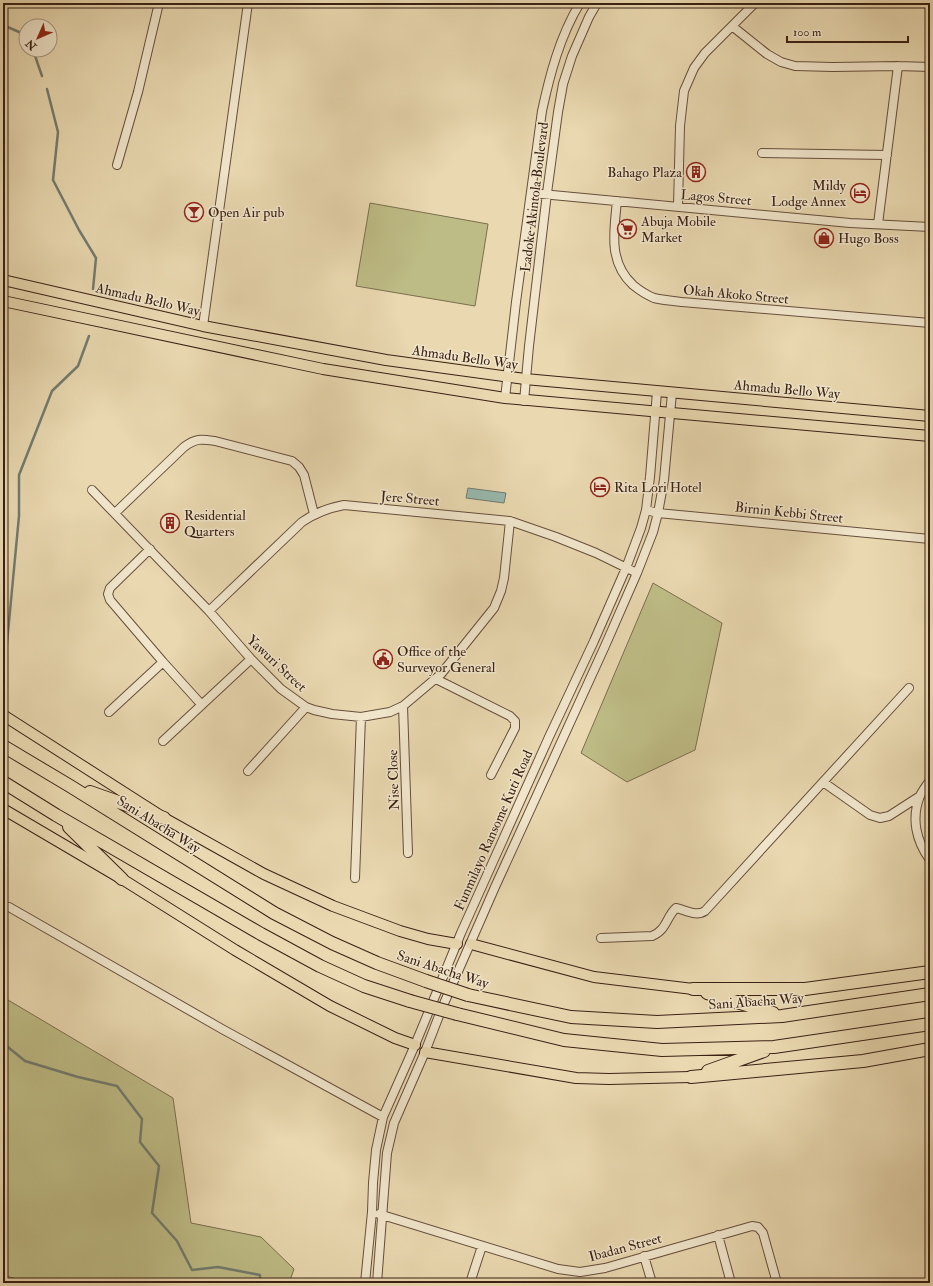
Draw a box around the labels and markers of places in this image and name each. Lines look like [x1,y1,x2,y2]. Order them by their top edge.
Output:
building icon: Bahago Plaza [685,161,707,183]
place label: Bahago Plaza [607,164,682,181]
place label: Mildy Lodge Annex [771,177,847,210]
hotel icon: Mildy Lodge Annex [849,182,871,204]
bar icon: Open Air pub [183,201,205,223]
place label: Open Air pub [208,204,285,222]
place label: Abuja Mobile Market [640,213,716,246]
supermarket icon: Abuja Mobile Market [616,218,638,240]
shop icon: Hugo Boss [813,227,835,249]
place label: Hugo Boss [838,230,899,247]
hotel icon: Rita Lori Hotel [589,476,611,498]
place label: Rita Lori Hotel [614,479,702,496]
place label: Residential Quarters [184,507,246,540]
building icon: Residential Quarters [159,512,181,534]
place label: Office of the Surveyor General [397,643,496,677]
public building icon: Office of the Surveyor General [372,648,394,670]

